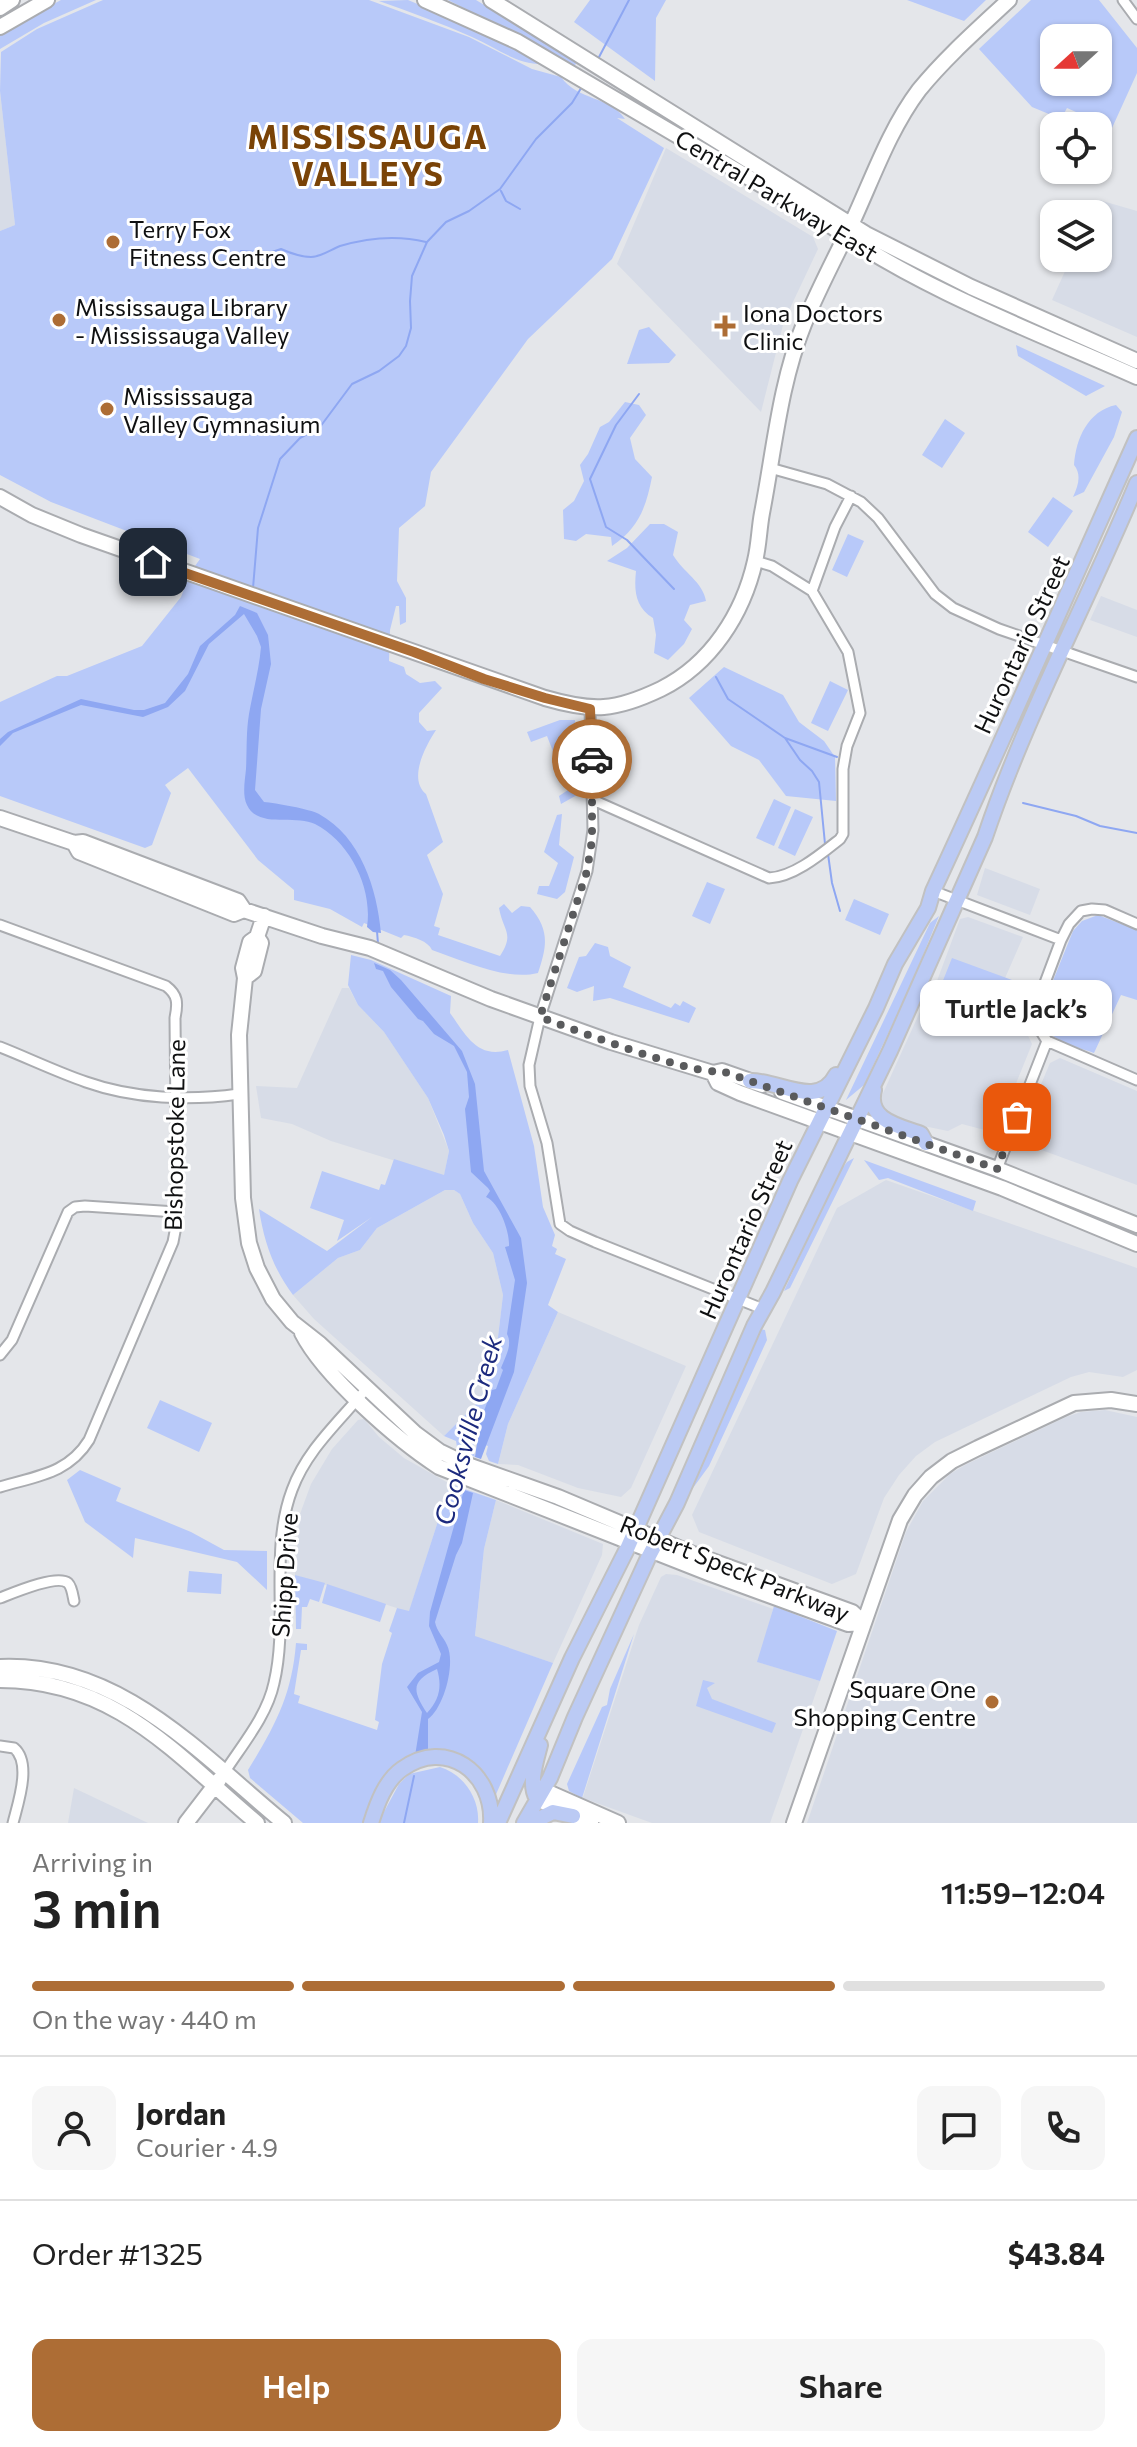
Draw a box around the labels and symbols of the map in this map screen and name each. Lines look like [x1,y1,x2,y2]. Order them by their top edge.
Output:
north arrow [1040,24,1112,96]
district label: MISSISSAUGA VALLEYS [247,116,489,193]
street label: Central Parkway East [670,123,884,267]
place label: Terry Fox Fitness Centre [129,214,286,271]
marker: Terry Fox Fitness Centre [104,233,122,251]
place label: Mississauga Library - Mississauga Valley [75,292,289,349]
place label: Iona Doctors Clinic [743,298,883,355]
marker: Mississauga Library - Mississauga Valley [50,311,68,329]
marker: Iona Doctors Clinic [714,315,736,337]
place label: Mississauga Valley Gymnasium [123,381,320,438]
marker: Mississauga Valley Gymnasium [98,400,116,418]
pin [119,528,187,596]
street label: Hurontario Street [967,550,1075,738]
courier [552,719,632,799]
callout: Turtle Jack’s [921,981,1113,1037]
street label: Bishopstoke Lane [158,1039,190,1231]
pin [983,1083,1051,1151]
street label: Hurontario Street [692,1135,798,1323]
water label: Cooksville Creek [427,1331,508,1528]
street label: Robert Speck Parkway [616,1509,854,1627]
street label: Shipp Drive [265,1512,303,1638]
place label: Square One Shopping Centre [793,1674,976,1731]
marker: Square One Shopping Centre [983,1693,1001,1711]

